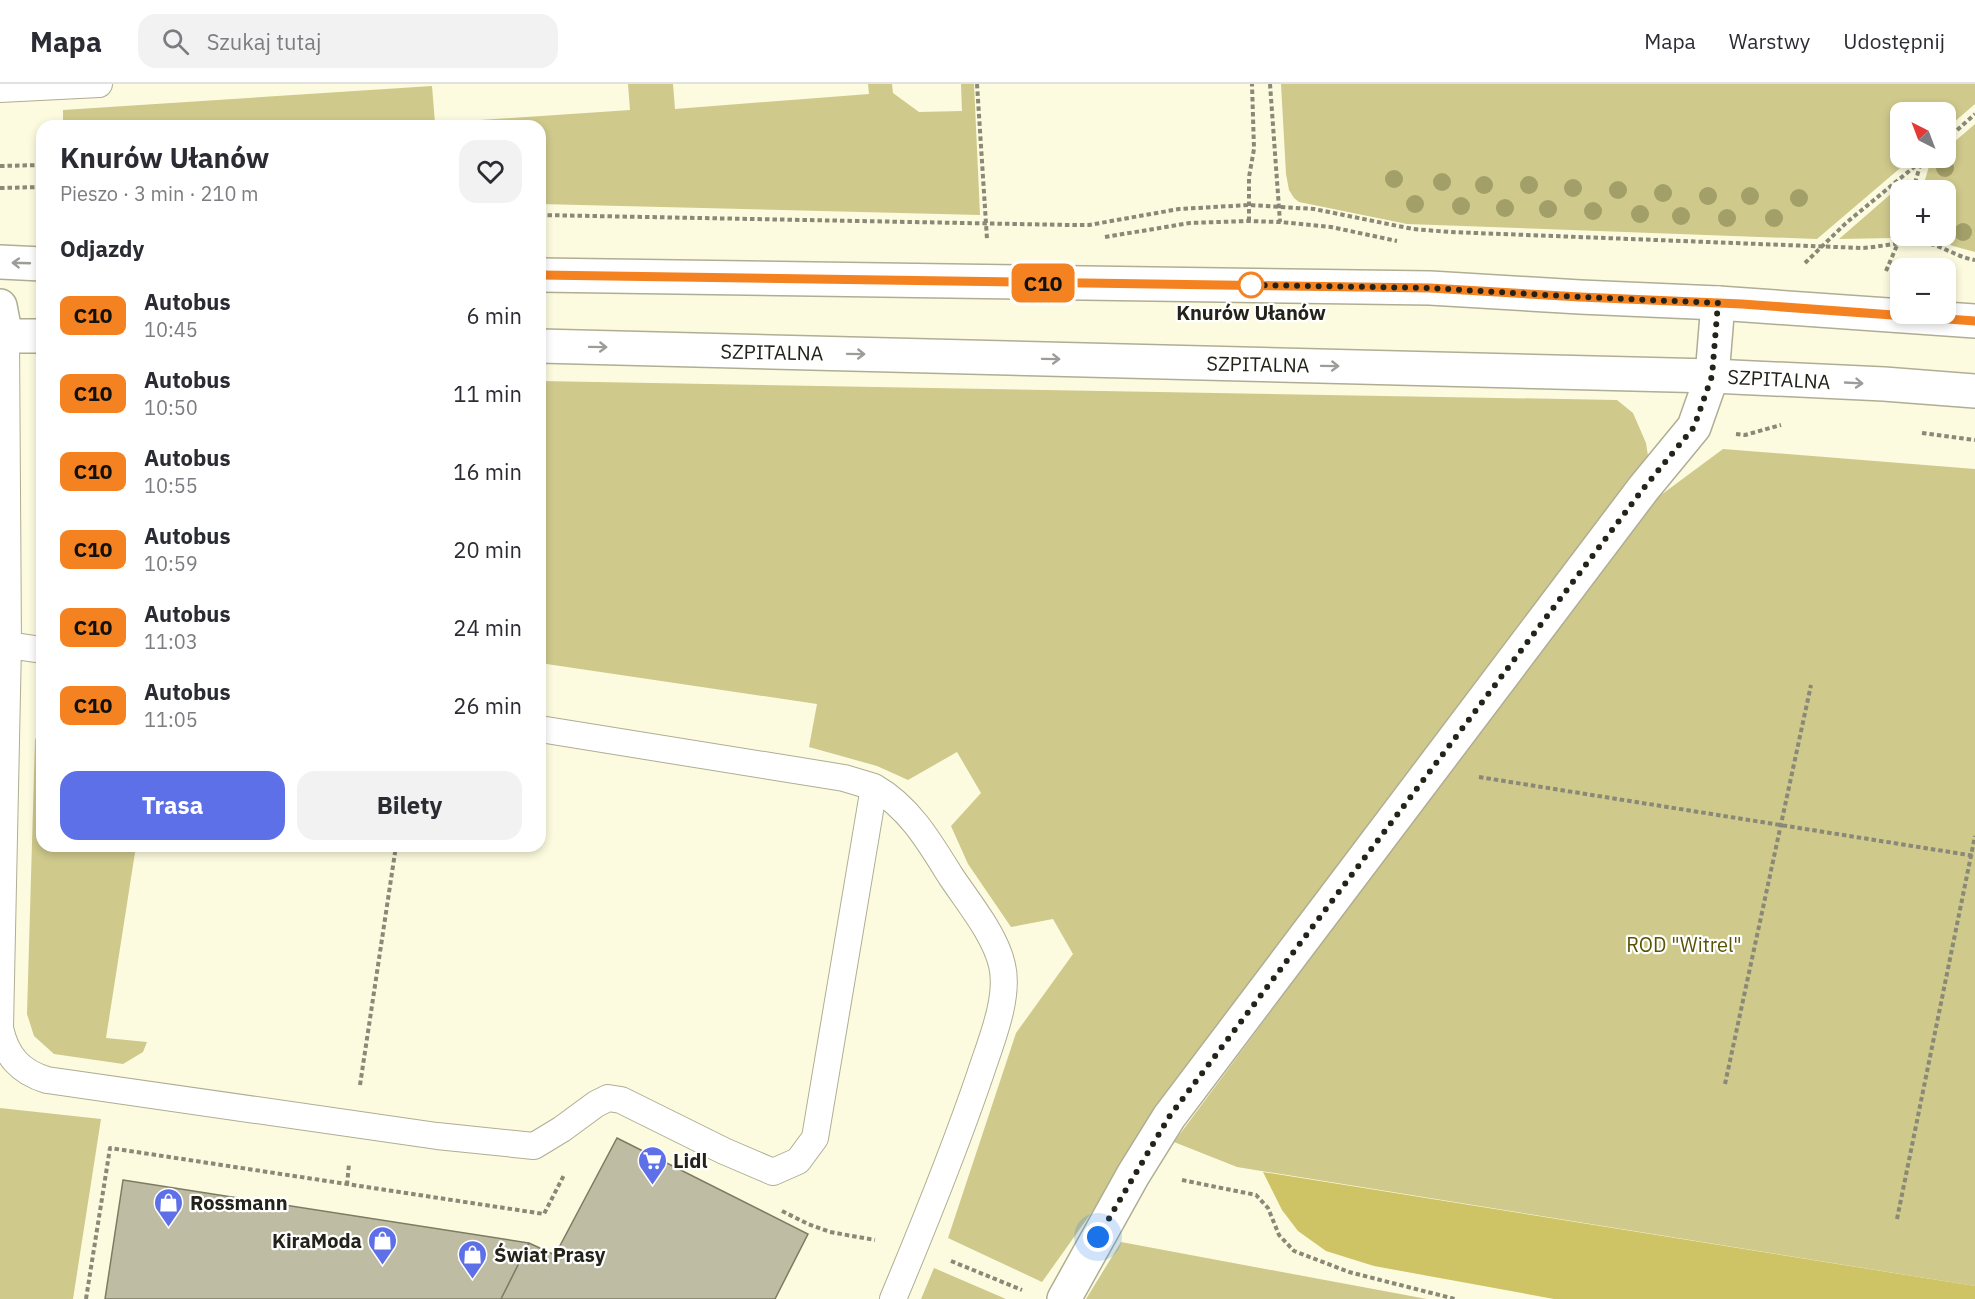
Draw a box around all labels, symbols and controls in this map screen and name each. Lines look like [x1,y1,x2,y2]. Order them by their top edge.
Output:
search box [138,14,558,68]
text: Mapa [30,23,102,60]
icon: search [159,25,192,58]
text: Szukaj tutaj [207,27,321,56]
text: Mapa [1644,27,1696,55]
text: Warstwy [1729,27,1810,55]
text: Udostępnij [1843,27,1945,55]
north arrow [1890,102,1956,168]
map controls [1890,102,1956,324]
text: Knurów Ułanów [60,139,269,176]
button: heart [459,140,522,203]
text: Pieszo · 3 min · 210 m [60,180,259,207]
button: + [1890,180,1956,246]
text: Odjazdy [60,234,144,263]
one-way arrow [12,257,31,269]
button: − [1890,258,1956,324]
line badge: C10 [1008,264,1078,302]
text: C10 [1024,269,1062,297]
marker: Knurów Ułanów [1238,272,1264,298]
text: Autobus [144,287,231,316]
place label: Knurów Ułanów [1176,299,1326,326]
text: C10 [74,301,112,329]
text: 6 min [466,301,522,330]
text: 10:45 [144,316,198,343]
street label: SZPITALNA [720,338,824,366]
one-way arrow [588,342,608,353]
one-way arrow [846,348,866,360]
street label: SZPITALNA [1206,350,1310,378]
one-way arrow [1041,353,1061,365]
one-way arrow [1320,360,1340,372]
street label: SZPITALNA [1727,363,1831,395]
text: Autobus [144,365,231,394]
one-way arrow [1844,377,1864,388]
text: C10 [74,379,112,407]
text: 11 min [453,379,522,408]
text: 10:50 [144,394,198,421]
text: Autobus [144,443,231,472]
text: C10 [74,457,112,485]
text: 16 min [453,457,522,486]
text: 10:55 [144,472,198,499]
text: Autobus [144,521,231,550]
text: C10 [74,535,112,563]
text: 20 min [453,535,522,564]
text: 10:59 [144,550,198,577]
text: Autobus [144,599,231,628]
text: C10 [74,613,112,641]
text: 24 min [453,613,522,642]
text: 11:03 [144,628,198,655]
text: Autobus [144,677,231,706]
text: C10 [74,691,112,719]
text: 26 min [453,691,522,720]
text: 11:05 [144,706,198,733]
button: Trasa [60,771,285,840]
button: Bilety [297,771,522,840]
park label: ROD "Witrel" [1626,931,1742,958]
supermarket icon: Lidl [636,1144,668,1186]
place label: Lidl [673,1147,708,1174]
shop icon: Rossmann [153,1186,185,1228]
place label: Rossmann [190,1189,288,1216]
your location [1083,1222,1113,1252]
shop icon: KiraModa [367,1224,399,1266]
place label: KiraModa [272,1227,362,1254]
shop icon: Świat Prasy [457,1238,489,1280]
place label: Świat Prasy [494,1241,606,1268]

